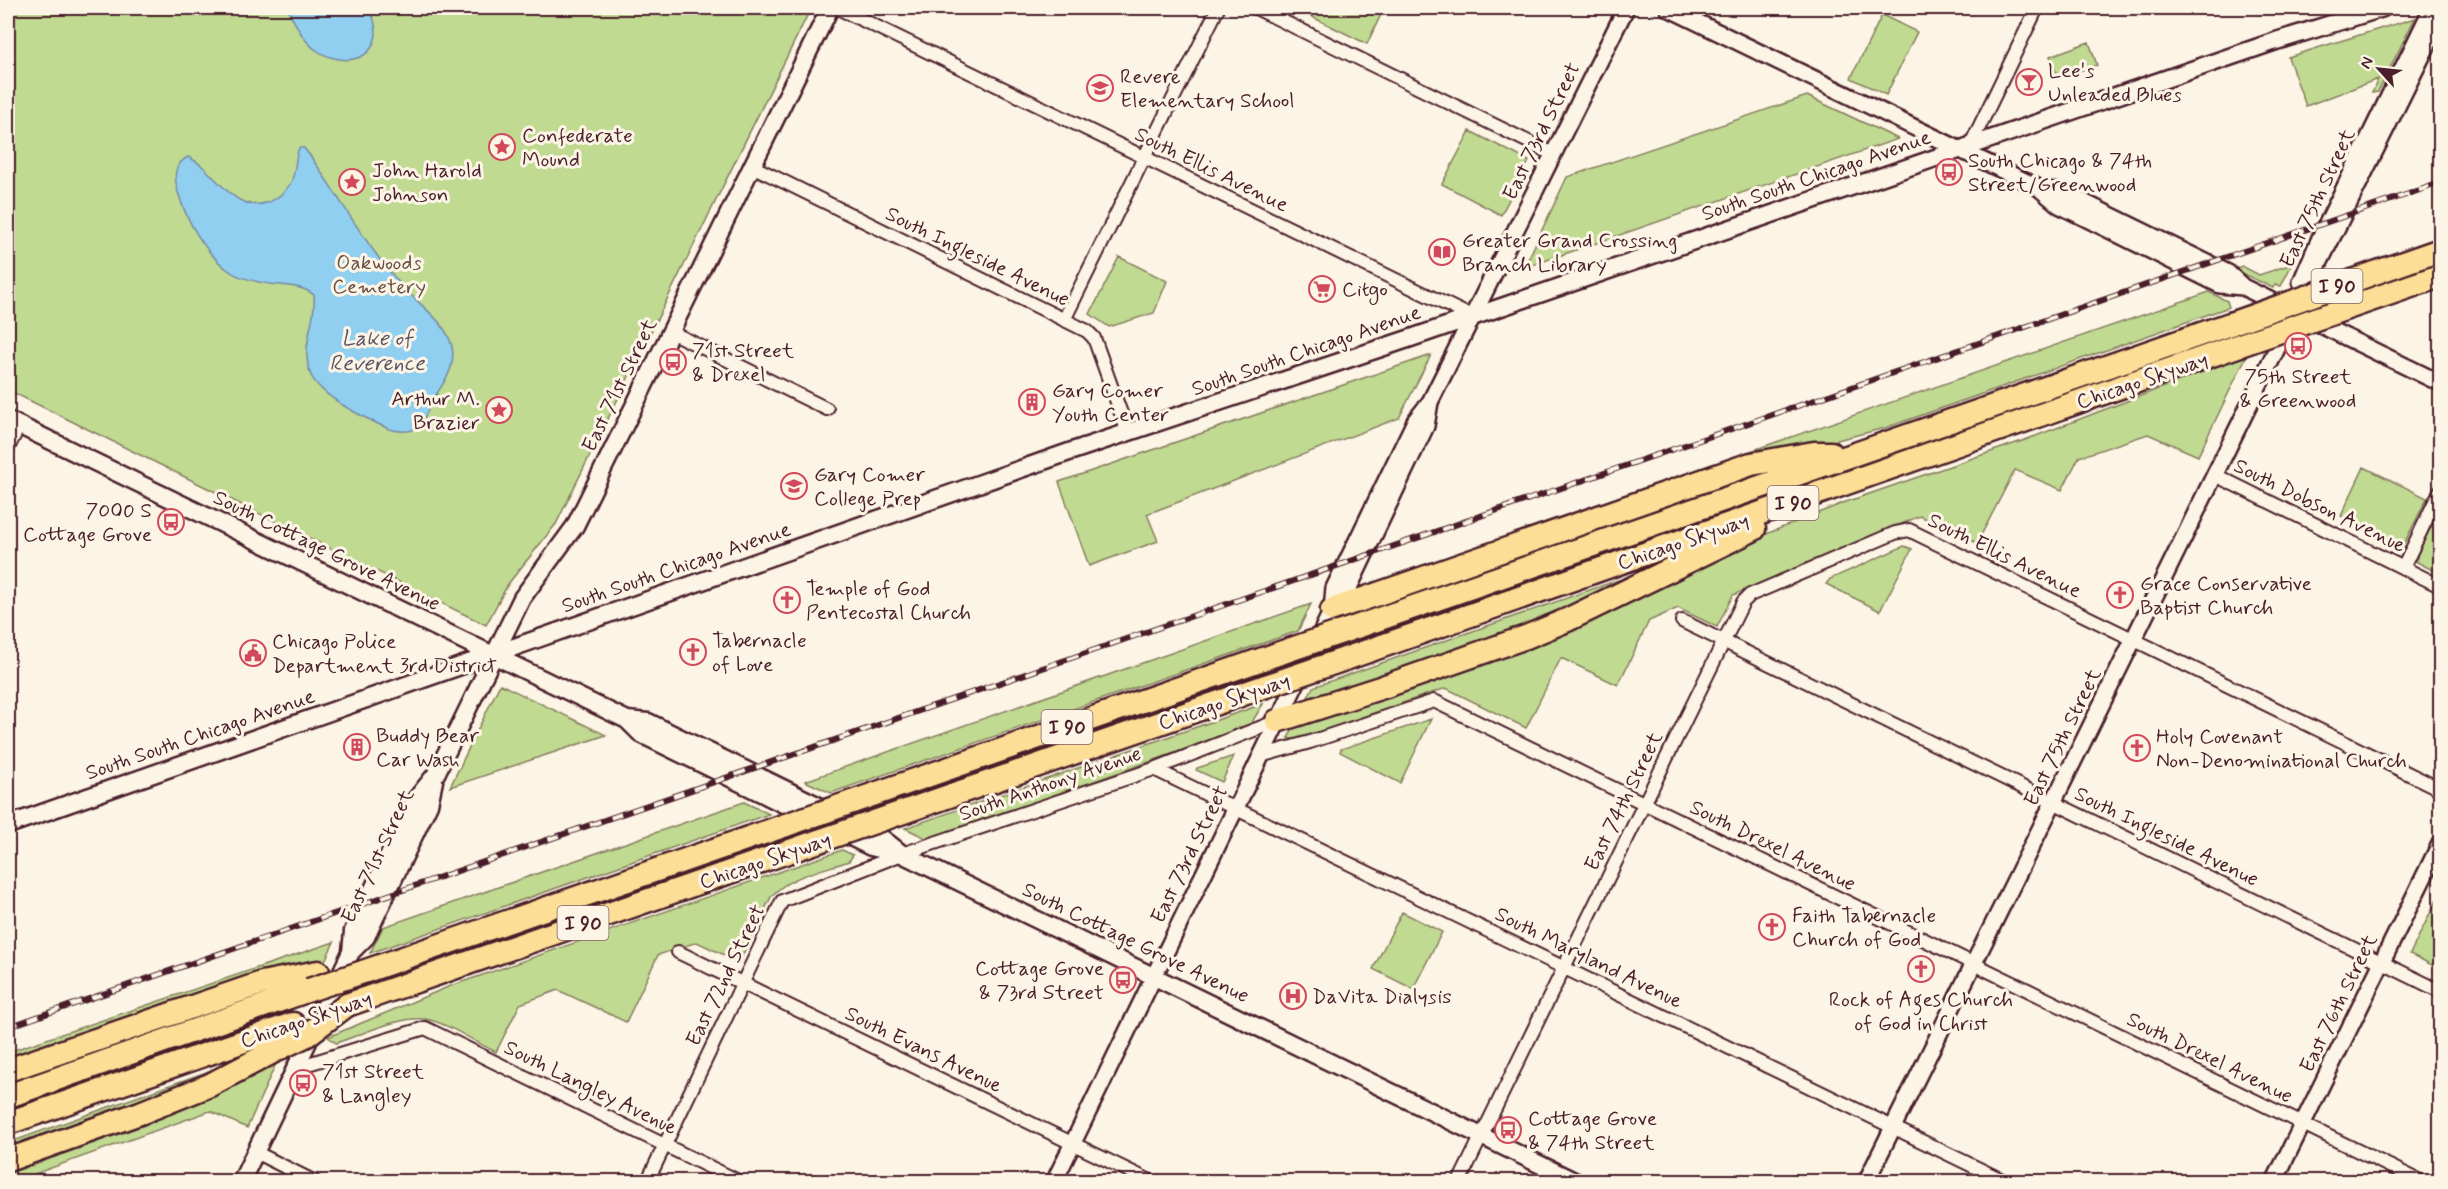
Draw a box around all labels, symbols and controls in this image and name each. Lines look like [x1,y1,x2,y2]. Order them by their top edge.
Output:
north arrow [2349,39,2409,99]
text: N [2355,53,2379,72]
place label: Lee's Unleaded Blues [2048,57,2182,109]
street label: East 73rd Street [1496,58,1587,205]
place label: Revere Elementary School [1120,63,1295,115]
bar icon: Lee's Unleaded Blues [2014,67,2044,97]
school or university icon: Revere Elementary School [1085,73,1115,103]
street label: South Ellis Avenue [1130,121,1293,219]
place label: Confederate Mound [522,122,633,174]
street label: South South Chicago Avenue [1698,124,1935,228]
street label: East 75th Street [2273,124,2363,272]
place icon: Confederate Mound [487,132,517,162]
place label: South Chicago & 74th Street/Greenwood [1968,147,2152,199]
place label: John Harold Johnson [372,157,482,209]
bus stop icon: South Chicago & 74th Street/Greenwood [1934,157,1964,187]
place icon: John Harold Johnson [337,167,367,197]
street label: South Ingleside Avenue [880,200,1074,315]
place label: Greater Grand Crossing Branch Library [1462,227,1677,279]
library icon: Greater Grand Crossing Branch Library [1427,237,1457,267]
park label: Oakwoods Cemetery [332,249,426,301]
road number: I 90 [2312,269,2362,303]
supermarket icon: Citgo [1307,274,1337,304]
place label: Citgo [1342,276,1388,305]
street label: South South Chicago Avenue [1188,299,1425,403]
street label: East 71st Street [576,314,665,457]
water label: Lake of Reverence [329,325,426,378]
bus stop icon: 75th Street & Greenwood [2283,331,2313,361]
place label: 71st Street & Drexel [692,337,795,389]
street label: Chicago Skyway [2073,345,2212,417]
bus stop icon: 71st Street & Drexel [658,347,688,377]
place label: 75th Street & Greenwood [2240,363,2356,415]
place label: Gary Comer Youth Center [1052,377,1169,429]
place label: Arthur M. Brazier [391,385,480,437]
building icon: Gary Comer Youth Center [1017,387,1047,417]
place icon: Arthur M. Brazier [484,395,514,425]
street label: South Dobson Avenue [2229,452,2410,560]
place label: Gary Comer College Prep [814,461,925,513]
school or university icon: Gary Comer College Prep [779,471,809,501]
street label: South Cottage Grove Avenue [208,484,445,618]
road number: I 90 [1768,486,1818,520]
place label: 7000 S Cottage Grove [23,497,152,549]
street label: Chicago Skyway [1614,506,1753,578]
bus stop icon: 7000 S Cottage Grove [156,507,186,537]
street label: South Ellis Avenue [1923,507,2086,605]
street label: South South Chicago Avenue [558,516,795,620]
place label: Grace Conservative Baptist Church [2140,570,2312,622]
place label: Temple of God Pentecostal Church [806,575,971,627]
church icon: Grace Conservative Baptist Church [2105,580,2135,610]
church icon: Temple of God Pentecostal Church [772,585,802,615]
place label: Tabernacle of Love [712,627,807,679]
place label: Chicago Police Department 3rd District [272,628,497,680]
church icon: Tabernacle of Love [678,637,708,667]
public building icon: Chicago Police Department 3rd District [238,638,268,668]
street label: East 75th Street [2017,663,2109,811]
street label: Chicago Skyway [1155,666,1294,738]
street label: South South Chicago Avenue [82,683,319,787]
road number: I 90 [1042,710,1092,744]
place label: Buddy Bear Car Wash [376,722,479,774]
place label: Holy Covenant Non-Denominational Church [2156,723,2407,775]
street label: East 74th Street [1578,727,1670,876]
building icon: Buddy Bear Car Wash [342,732,372,762]
church icon: Holy Covenant Non-Denominational Church [2122,733,2152,763]
street label: South Anthony Avenue [956,740,1145,828]
street label: South Ingleside Avenue [2069,780,2263,895]
street label: East 73rd Street [1144,781,1235,928]
street label: East 71st Street [335,784,421,928]
street label: South Drexel Avenue [1685,794,1860,898]
street label: Chicago Skyway [696,825,835,897]
street label: South Cottage Grove Avenue [1017,876,1254,1010]
street label: East 72nd Street [679,900,772,1051]
street label: South Maryland Avenue [1490,900,1687,1015]
place label: Faith Tabernacle Church of God [1792,902,1936,954]
road number: I 90 [558,906,608,940]
church icon: Faith Tabernacle Church of God [1757,912,1787,942]
street label: East 76th Street [2293,929,2385,1077]
church icon: Rock of Ages Church of God in Christ [1906,954,1936,984]
place label: Cottage Grove & 73rd Street [975,955,1104,1007]
bus stop icon: Cottage Grove & 73rd Street [1108,965,1138,995]
hospital icon: DaVita Dialysis [1278,981,1308,1011]
place label: DaVita Dialysis [1312,983,1452,1011]
street label: Chicago Skyway [237,984,376,1056]
place label: Rock of Ages Church of God in Christ [1829,986,2013,1038]
street label: South Evans Avenue [840,1000,1007,1100]
street label: South Drexel Avenue [2122,1006,2297,1110]
street label: South Langley Avenue [499,1034,682,1143]
place label: 71st Street & Langley [322,1058,425,1111]
bus stop icon: 71st Street & Langley [288,1068,318,1098]
place label: Cottage Grove & 74th Street [1528,1105,1657,1157]
bus stop icon: Cottage Grove & 74th Street [1493,1115,1523,1145]

